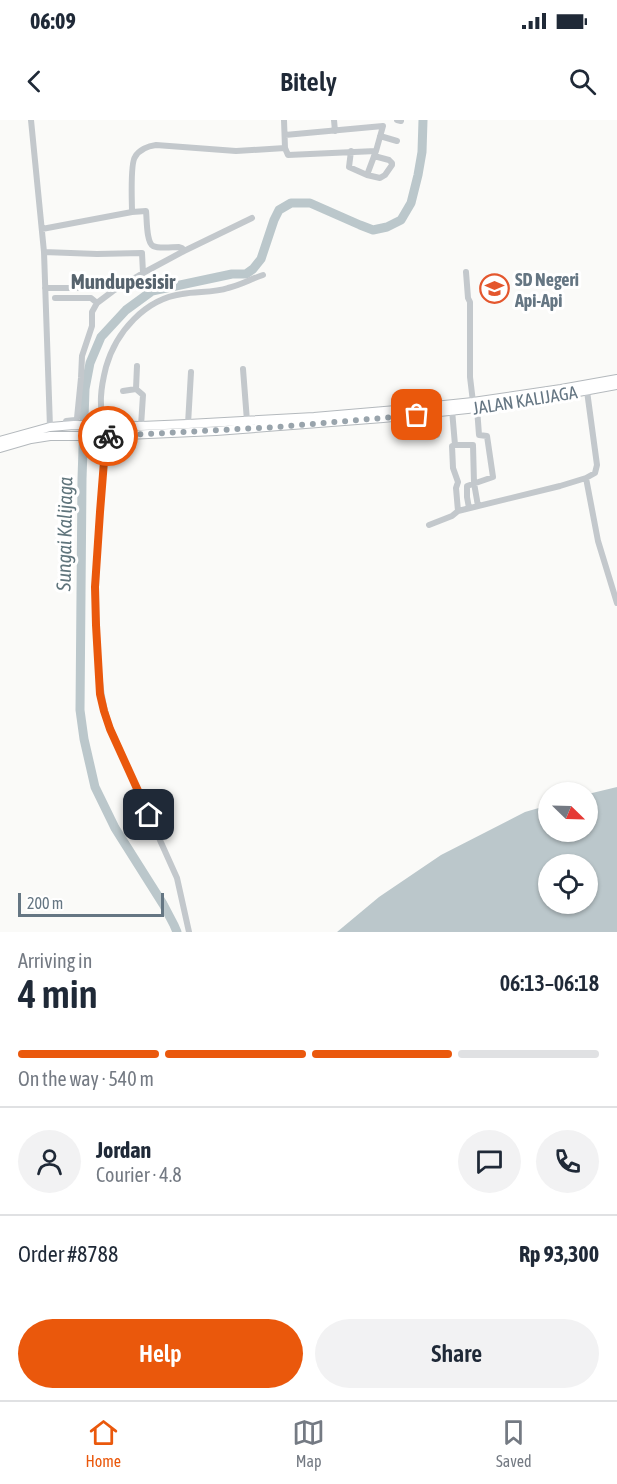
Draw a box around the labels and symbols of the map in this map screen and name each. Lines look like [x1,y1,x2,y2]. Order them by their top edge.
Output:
district label: Mundupesisir [71,269,176,293]
place label: SD Negeri Api-Api [514,269,579,311]
school or university icon: SD Negeri Api-Api [478,273,510,305]
street label: JALAN KALIJAGA [471,381,579,419]
pin [391,389,442,440]
courier [78,406,138,466]
water label: Sungai Kalijaga [51,477,76,592]
north arrow [538,782,598,842]
pin [123,789,174,840]
scale bar [18,890,164,918]

